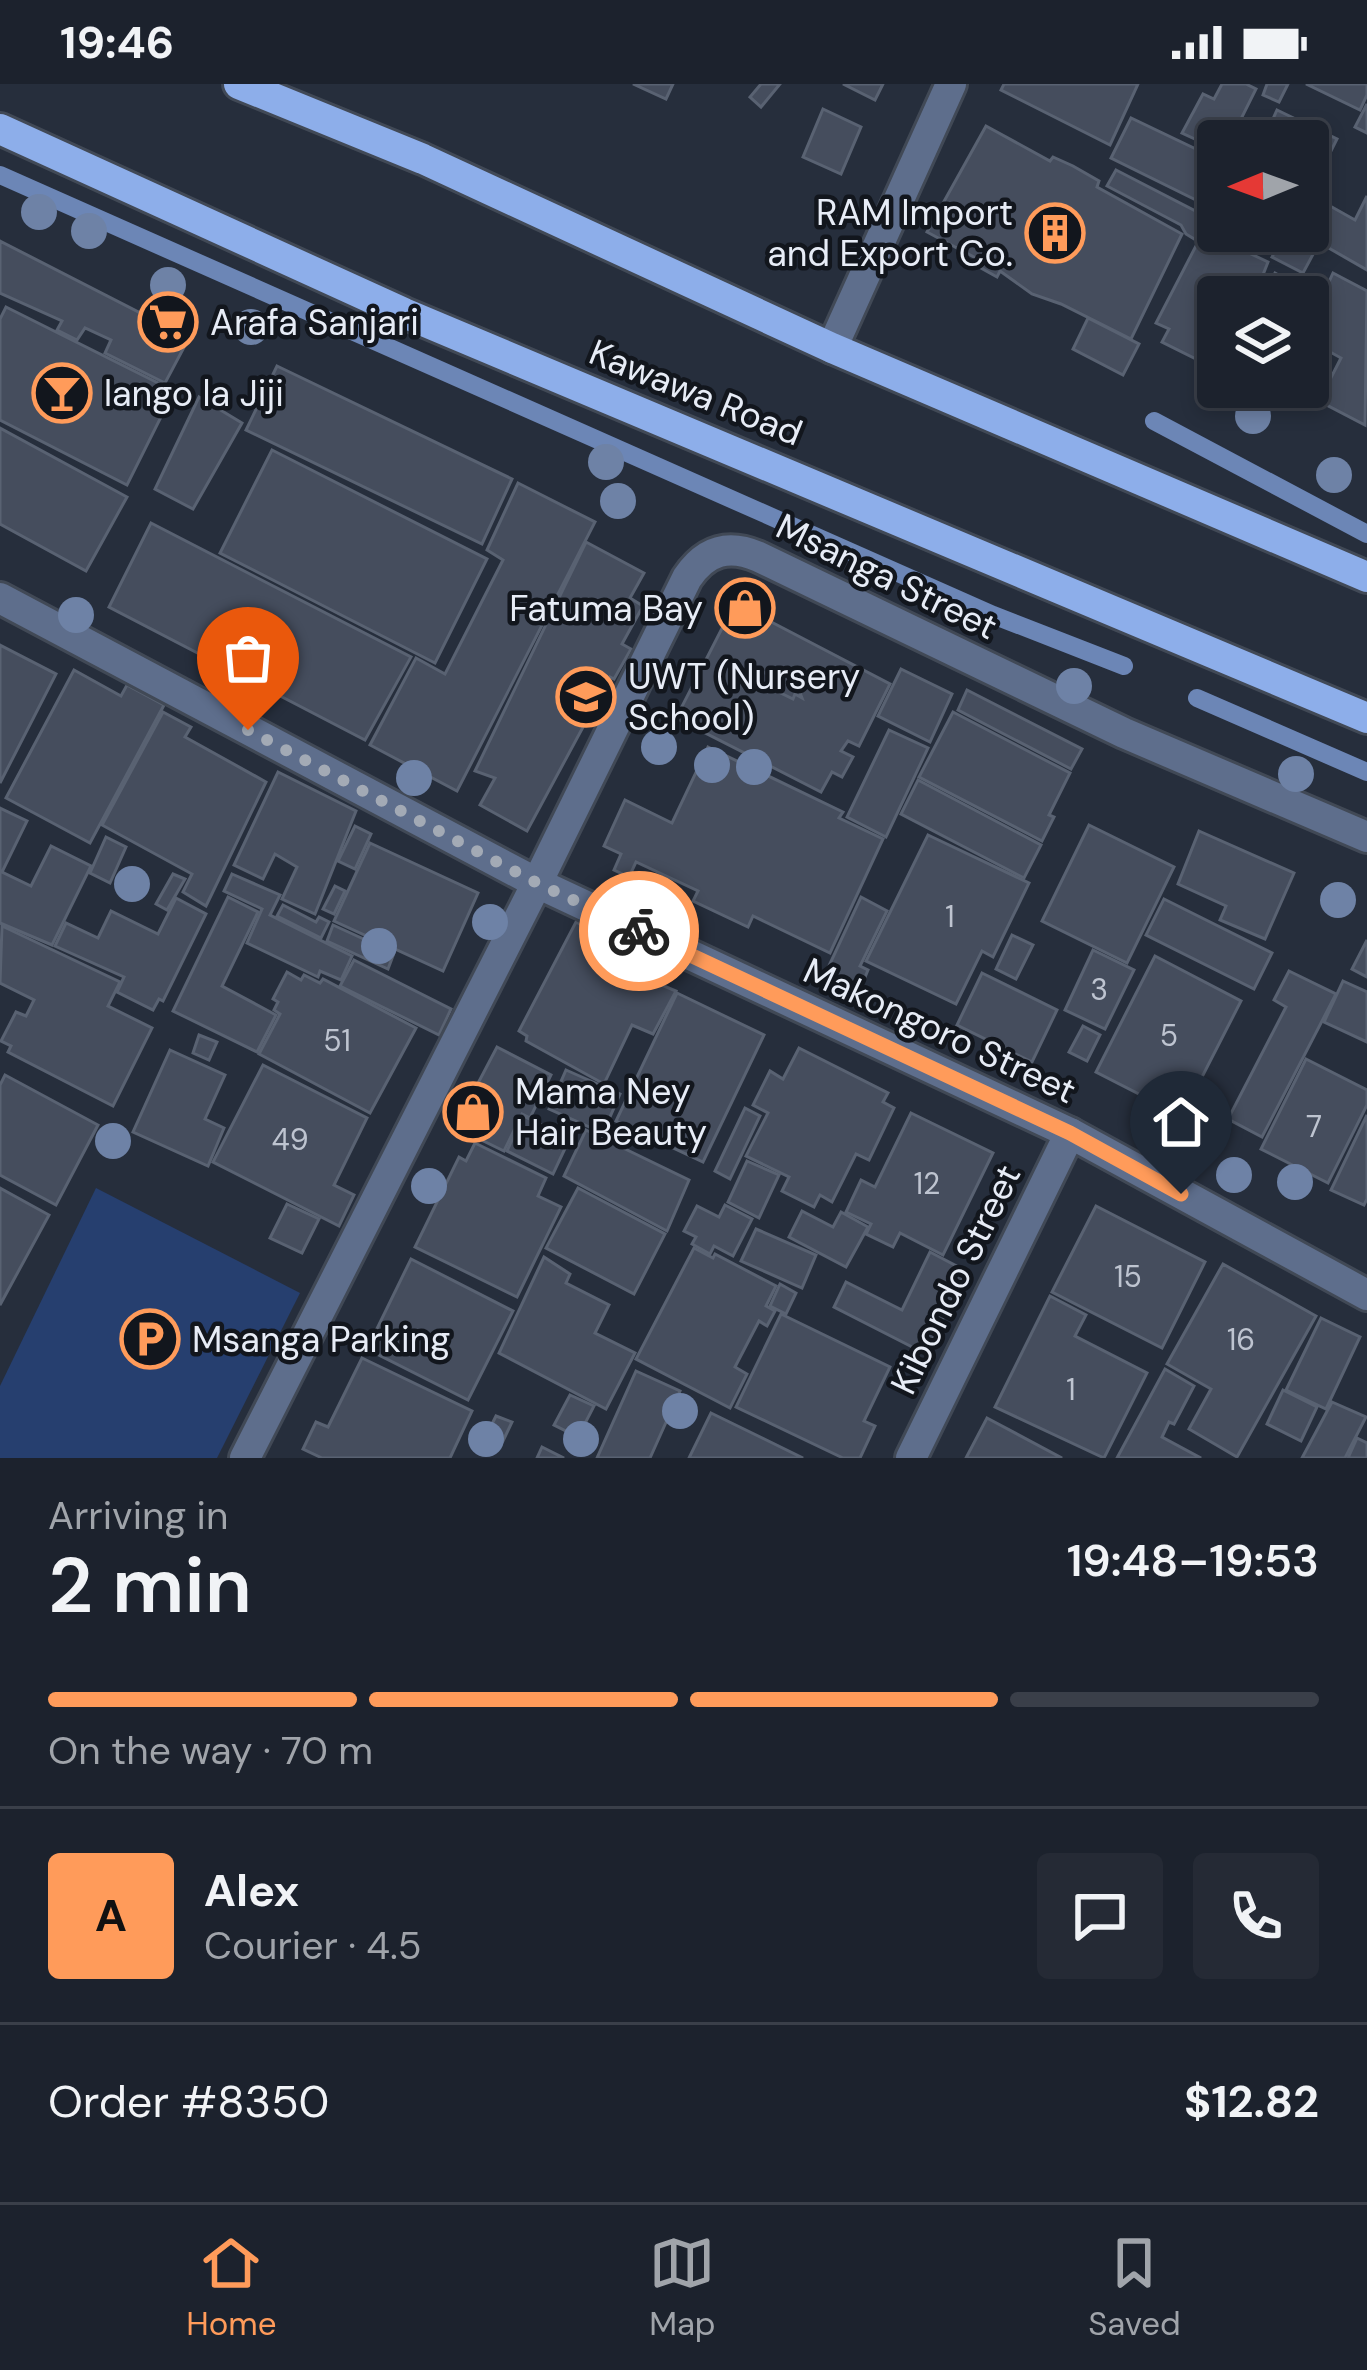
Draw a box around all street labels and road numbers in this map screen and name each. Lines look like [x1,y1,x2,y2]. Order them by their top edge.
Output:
street label: Kawawa Road [583,328,809,456]
street label: Msanga Street [769,503,1005,650]
street label: Makongoro Street [796,947,1083,1114]
street label: Kibondo Street [880,1157,1031,1402]

